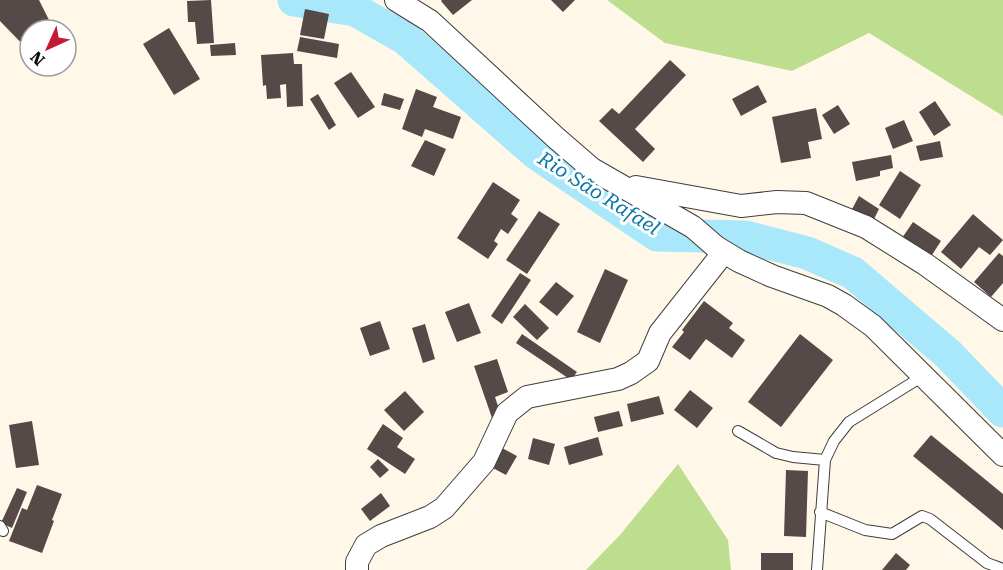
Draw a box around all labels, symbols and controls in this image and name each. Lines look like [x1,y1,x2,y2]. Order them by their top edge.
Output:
north arrow [18,18,78,78]
text: N [27,47,49,69]
water label: Rio São Rafael [533,146,664,240]

